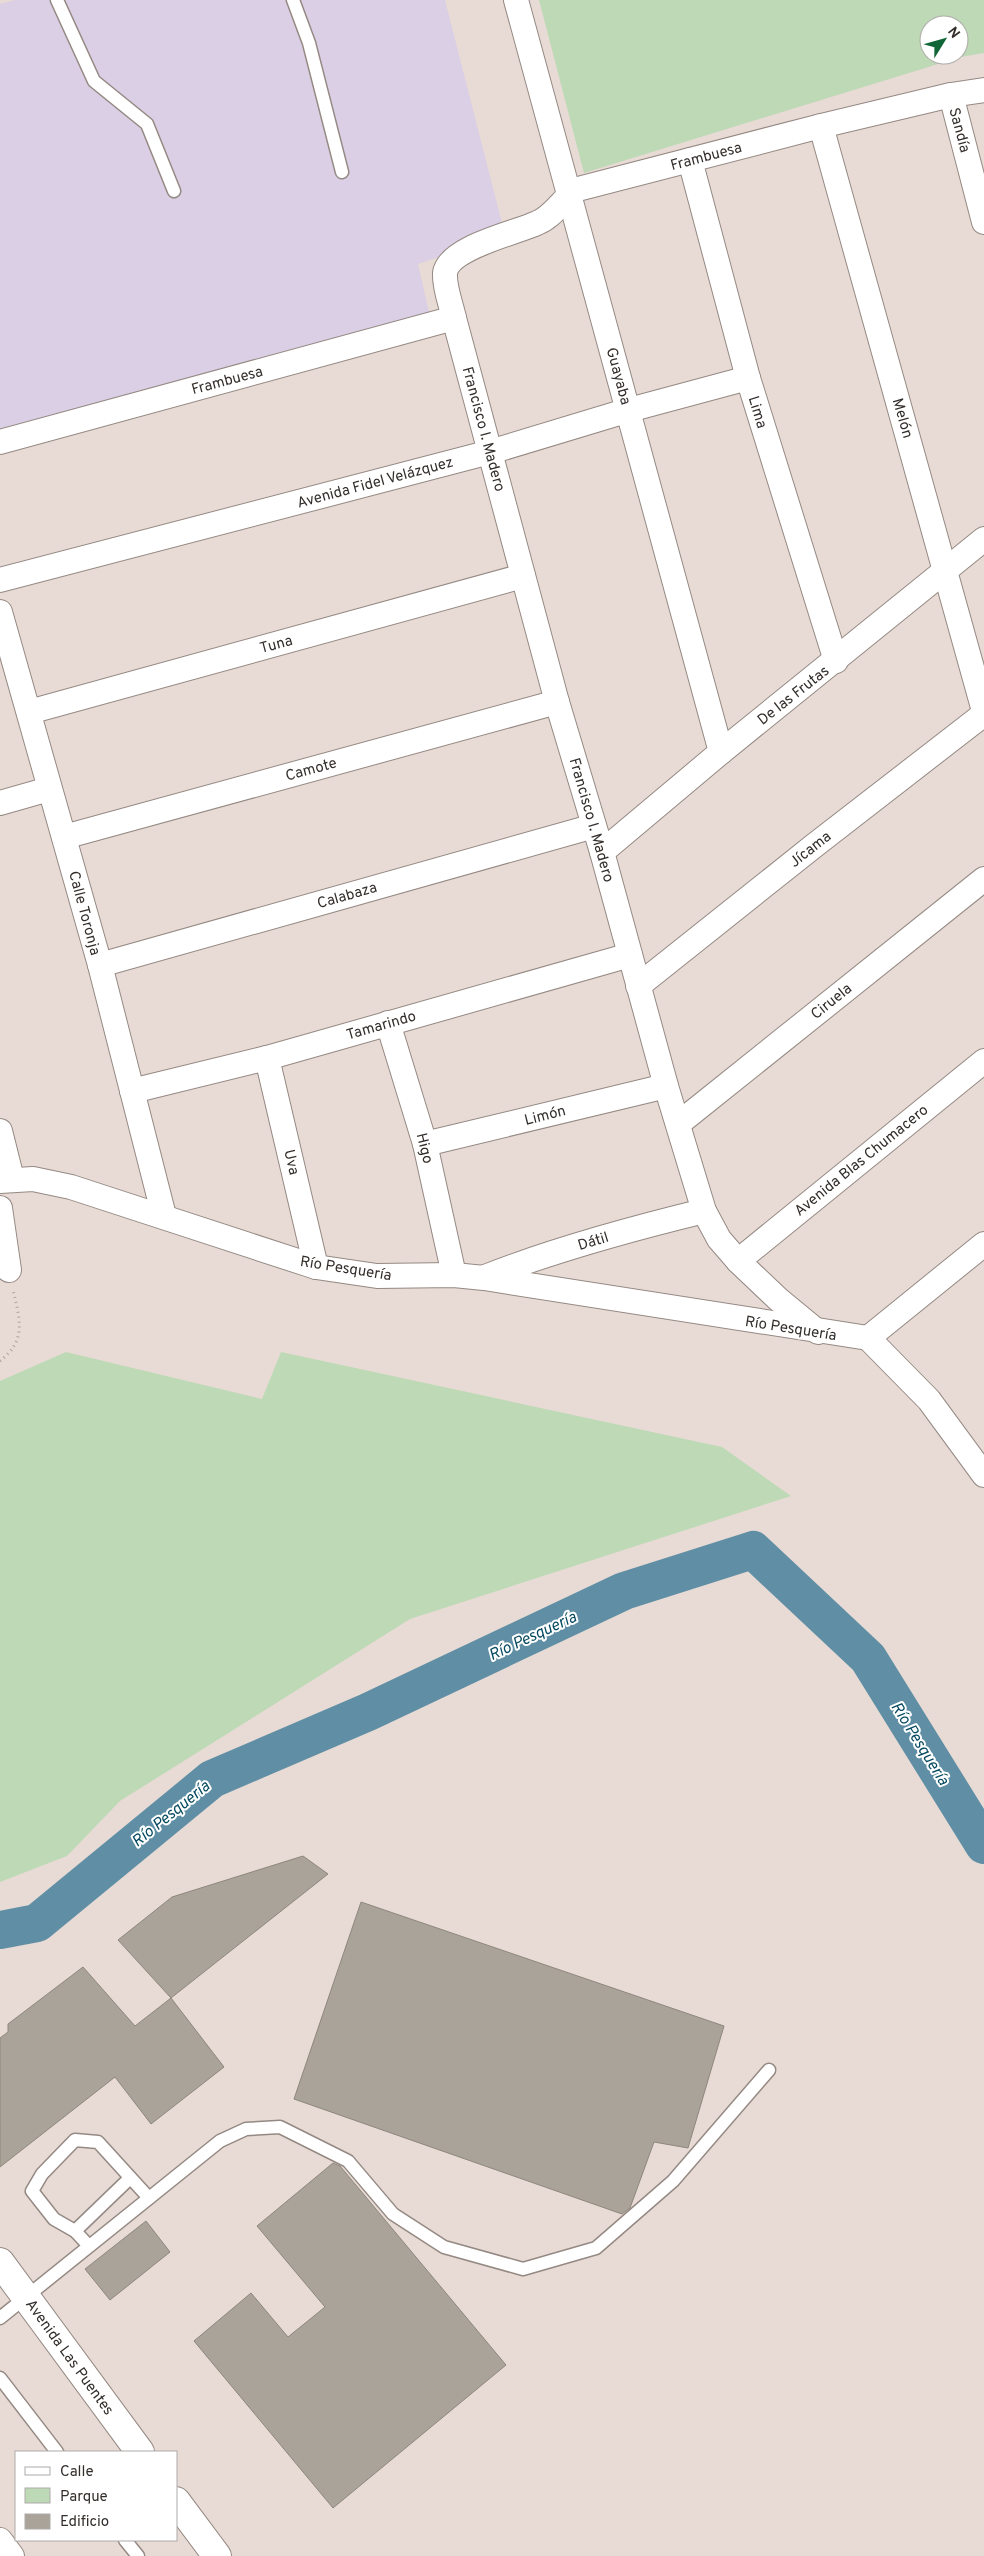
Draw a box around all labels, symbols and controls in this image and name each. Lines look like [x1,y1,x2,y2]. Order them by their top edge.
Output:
north arrow [919,15,969,65]
text: N [943,24,963,42]
street label: Sandía [943,106,974,155]
street label: Frambuesa [669,139,744,176]
street label: Guayaba [601,346,634,407]
street label: Frambuesa [190,363,265,400]
street label: Francisco I. Madero [457,365,508,494]
street label: Lima [743,394,770,431]
street label: Melón [887,396,916,441]
street label: Avenida Fidel Velázquez [295,453,456,513]
street label: Tuna [258,632,295,659]
street label: De las Frutas [754,662,834,730]
street label: Camote [284,754,339,786]
street label: Francisco I. Madero [564,756,617,885]
street label: Jícama [786,828,836,872]
street label: Calle Toronja [63,869,104,958]
street label: Calabaza [315,879,380,914]
street label: Ciruela [808,980,856,1024]
street label: Tamarindo [344,1007,419,1045]
street label: Avenida Blas Chumacero [791,1101,933,1221]
street label: Limón [523,1102,568,1131]
street label: Higo [411,1131,437,1166]
street label: Uva [278,1148,303,1177]
street label: Dátil [576,1229,611,1256]
street label: Río Pesquería [299,1253,393,1286]
street label: Río Pesquería [744,1313,838,1346]
water label: Río Pesquería [486,1607,581,1666]
water label: Río Pesquería [886,1699,953,1790]
water label: Río Pesquería [128,1777,215,1852]
street label: Avenida Las Puentes [20,2296,117,2420]
legend [15,2451,178,2541]
text: Calle [60,2463,94,2482]
text: Parque [60,2488,108,2507]
text: Edificio [60,2513,109,2532]

